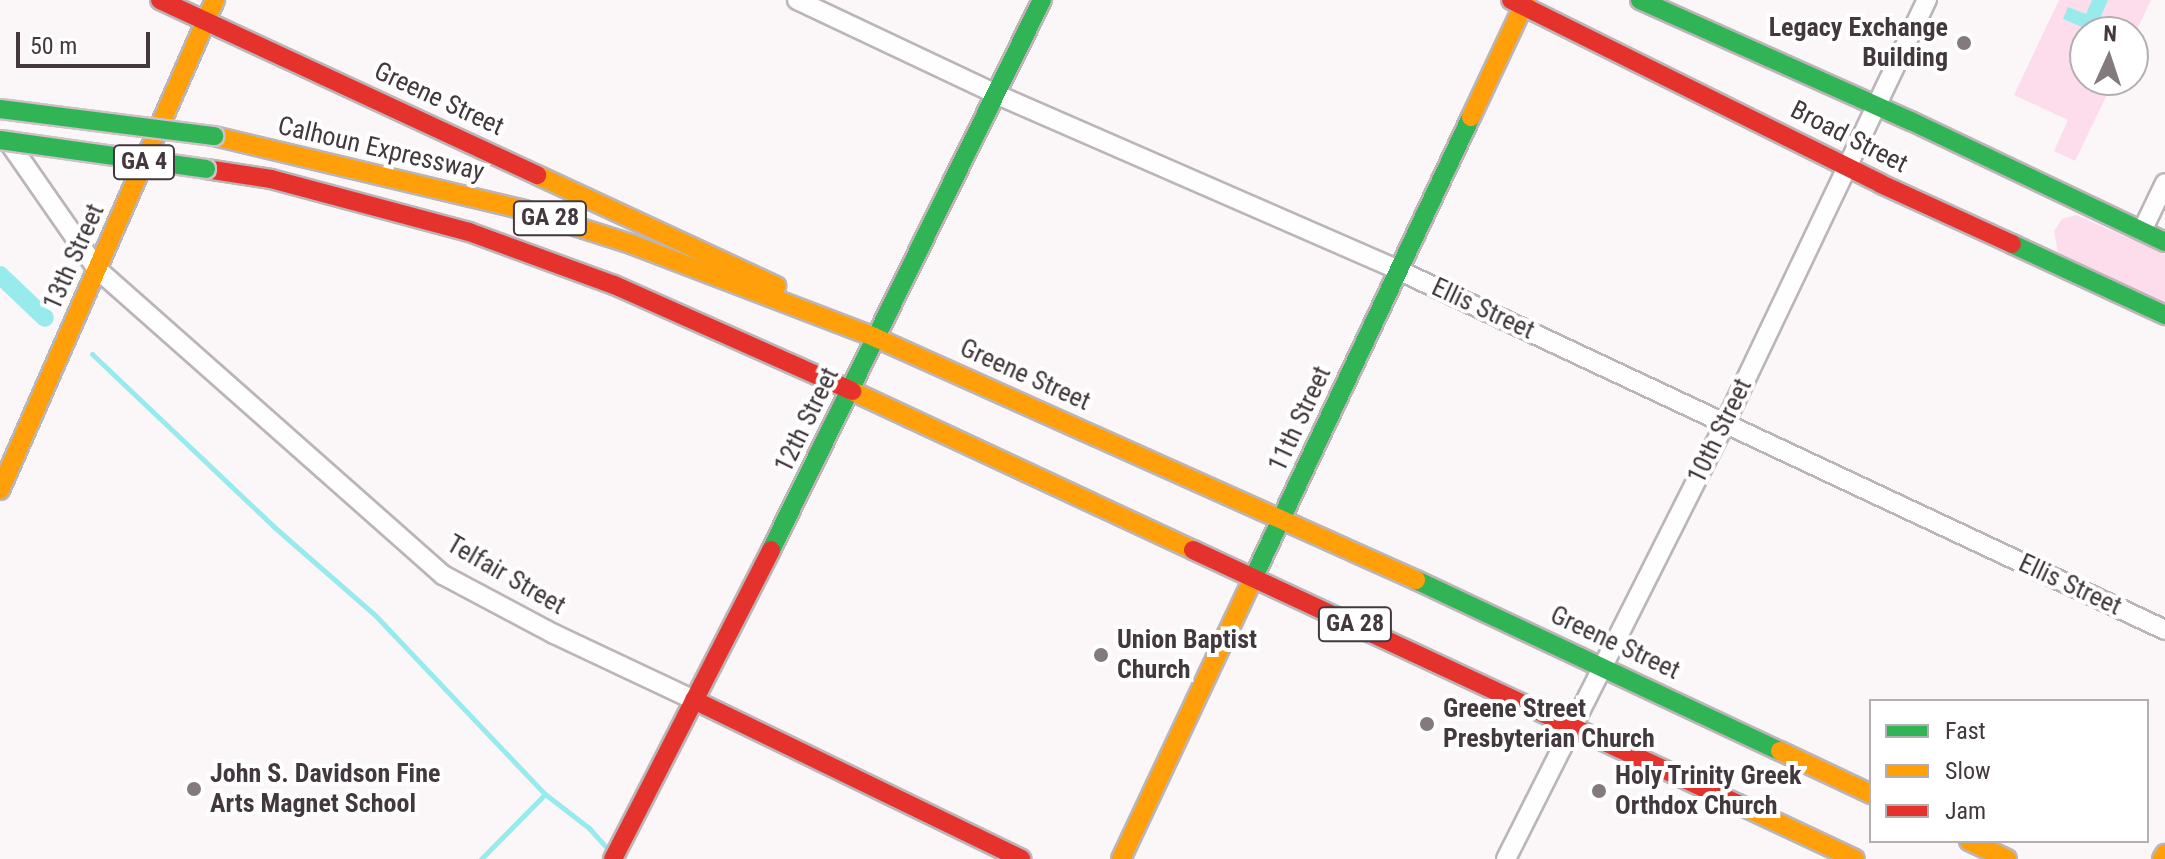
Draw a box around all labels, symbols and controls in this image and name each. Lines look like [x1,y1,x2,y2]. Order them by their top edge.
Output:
place label: Legacy Exchange Building [1769,12,1948,74]
scale bar [20,16,154,66]
north arrow [2069,16,2149,96]
text: N [2103,21,2118,46]
text: 50 m [30,32,77,60]
marker: Legacy Exchange Building [1955,34,1973,52]
street label: Greene Street [369,55,509,143]
street label: Broad Street [1785,94,1913,180]
street label: Calhoun Expressway [275,110,487,188]
road number: GA 4 [112,142,176,182]
road number: GA 28 [512,198,588,238]
street label: 13th Street [37,199,111,315]
street label: Ellis Street [1427,272,1539,346]
street label: Greene Street [955,332,1095,418]
street label: 11th Street [1262,361,1338,477]
street label: 12th Street [768,362,846,478]
street label: 10th Street [1681,373,1759,489]
street label: Telfair Street [441,529,571,621]
street label: Ellis Street [2014,548,2126,622]
street label: Greene Street [1545,599,1685,687]
road number: GA 28 [1317,604,1393,644]
place label: Union Baptist Church [1117,624,1257,686]
marker: Union Baptist Church [1092,646,1110,664]
place label: Greene Street Presbyterian Church [1443,693,1655,754]
legend [1869,699,2149,843]
marker: Greene Street Presbyterian Church [1418,715,1436,733]
text: Fast [1945,717,1986,745]
text: Slow [1945,757,1991,785]
place label: John S. Davidson Fine Arts Magnet School [210,758,440,820]
place label: Holy Trinity Greek Orthdox Church [1615,760,1802,822]
marker: John S. Davidson Fine Arts Magnet School [185,780,203,798]
marker: Holy Trinity Greek Orthdox Church [1590,782,1608,800]
text: Jam [1945,797,1986,825]

